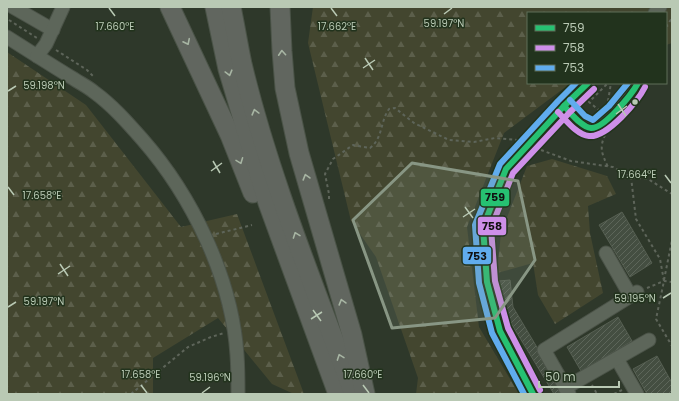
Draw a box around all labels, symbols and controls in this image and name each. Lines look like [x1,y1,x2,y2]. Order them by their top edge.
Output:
legend [527,12,667,84]
text: 59.197°N [424,16,464,31]
text: 17.660°E [96,19,134,34]
text: 17.662°E [318,19,356,34]
text: 759 [563,19,585,36]
one-way arrow [182,38,190,45]
text: 758 [563,39,585,56]
one-way arrow [278,50,287,56]
text: 753 [563,59,584,76]
one-way arrow [224,69,233,76]
text: 59.198°N [23,78,65,93]
unlabelled marker [630,97,640,107]
one-way arrow [251,108,260,115]
one-way arrow [236,157,244,164]
text: 17.664°E [618,167,656,182]
one-way arrow [302,174,311,181]
text: 17.658°E [23,188,61,203]
line badge: 759 [480,188,510,207]
text: 759 [485,189,505,205]
line badge: 758 [477,216,507,236]
text: 758 [482,218,502,234]
one-way arrow [292,232,300,239]
line badge: 753 [462,246,492,265]
text: 753 [467,248,487,264]
text: 59.195°N [614,291,656,306]
text: 59.197°N [24,294,64,309]
one-way arrow [338,299,347,306]
one-way arrow [337,354,345,361]
scale bar [539,363,619,389]
text: 17.658°E [122,367,160,382]
text: 17.660°E [344,367,382,382]
text: 50 m [545,368,576,385]
text: 59.196°N [189,370,231,385]

